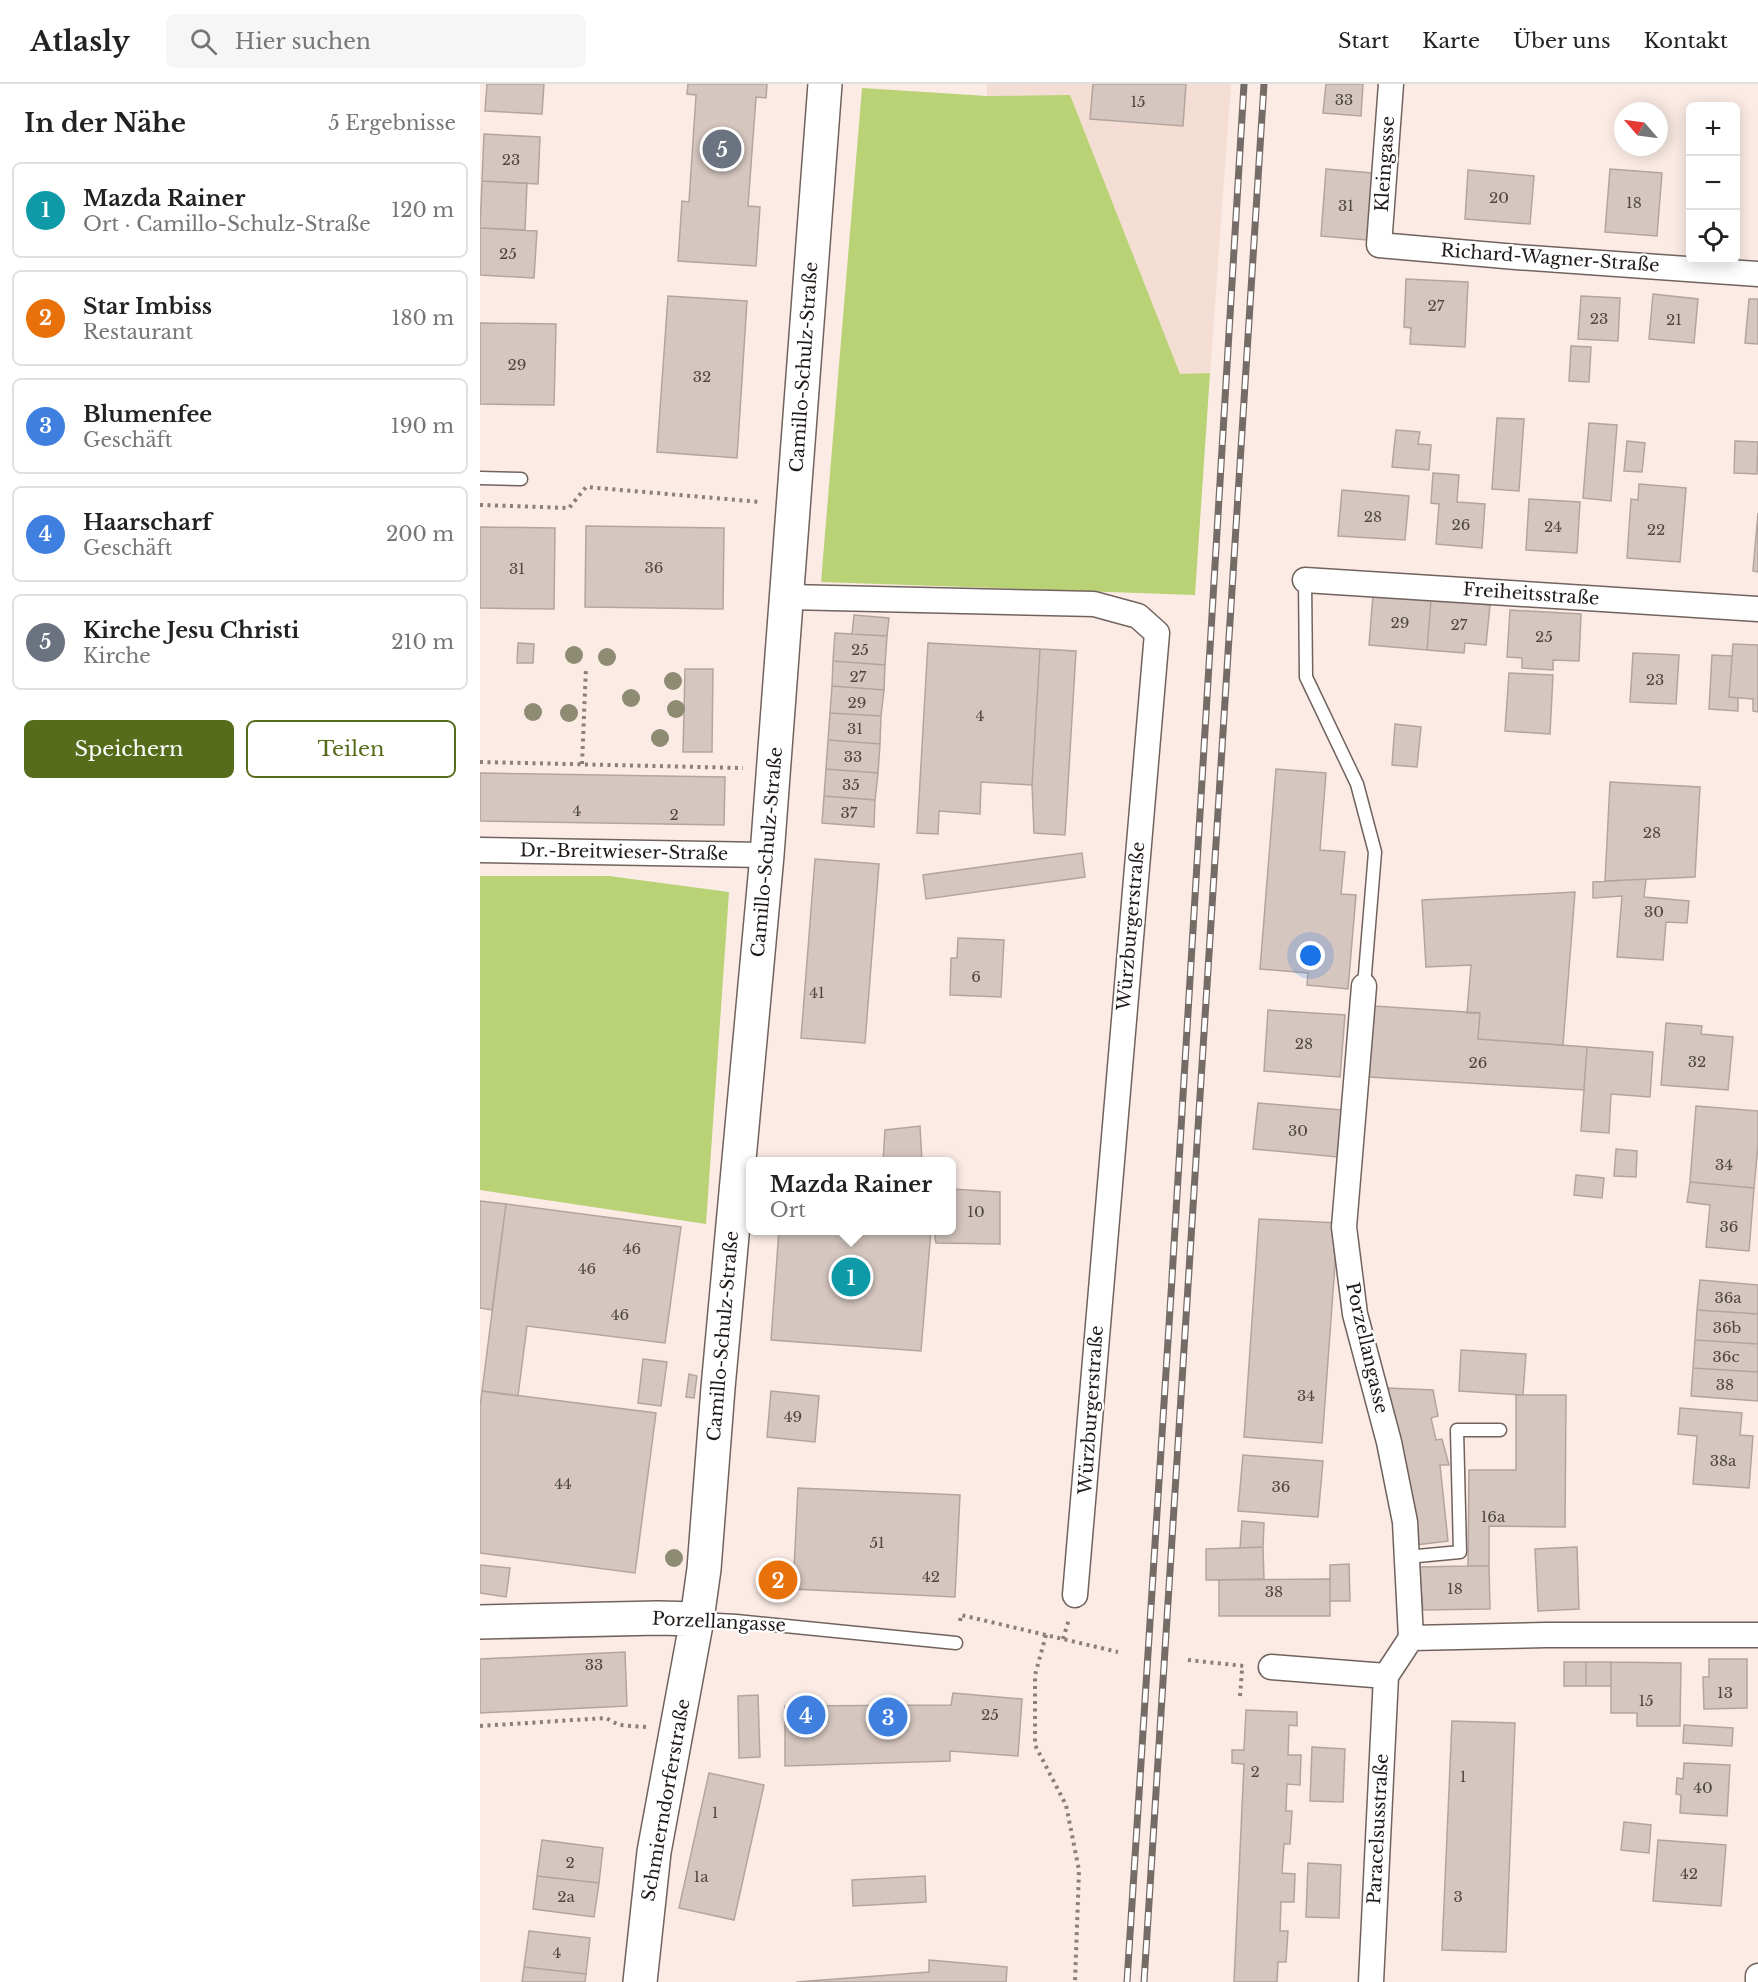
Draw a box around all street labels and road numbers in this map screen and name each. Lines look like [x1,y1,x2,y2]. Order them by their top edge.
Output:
street label: Kleingasse [1371,115,1399,213]
street label: Richard-Wagner-Straße [1440,239,1660,277]
street label: Camillo-Schulz-Straße [786,261,822,473]
street label: Freiheitsstraße [1462,578,1600,610]
street label: Camillo-Schulz-Straße [747,746,787,958]
street label: Dr.-Breitwieser-Straße [520,839,728,865]
street label: Würzburgerstraße [1113,841,1149,1012]
street label: Camillo-Schulz-Straße [703,1230,743,1442]
street label: Porzellangasse [1341,1280,1393,1416]
street label: Würzburgerstraße [1074,1325,1108,1496]
street label: Porzellangasse [652,1608,786,1636]
street label: Schmierndorferstraße [637,1697,695,1903]
street label: Paracelsusstraße [1363,1753,1393,1905]

